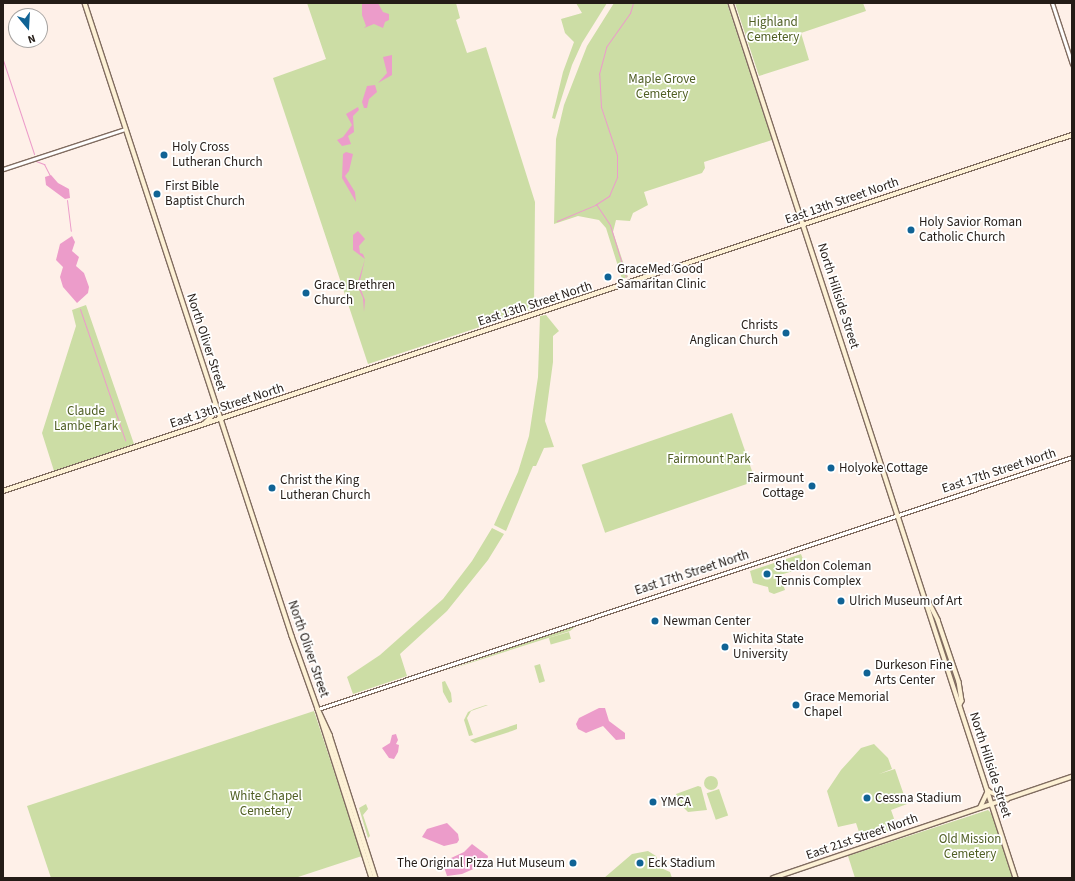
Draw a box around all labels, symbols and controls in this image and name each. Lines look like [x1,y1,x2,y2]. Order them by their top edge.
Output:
north arrow [8,8,48,48]
park label: Highland Cemetery [747,15,799,46]
text: N [26,31,37,47]
park label: Maple Grove Cemetery [628,72,696,103]
place label: Holy Cross Lutheran Church [172,140,263,171]
marker: Holy Cross Lutheran Church [159,150,169,160]
street label: East 13th Street North [783,174,901,228]
place label: First Bible Baptist Church [165,179,245,210]
marker: First Bible Baptist Church [152,189,162,199]
place label: Holy Savior Roman Catholic Church [919,215,1022,246]
marker: Holy Savior Roman Catholic Church [906,225,916,235]
street label: North Hillside Street [814,241,862,351]
place label: GraceMed Good Samaritan Clinic [617,262,706,293]
marker: GraceMed Good Samaritan Clinic [602,271,614,283]
place label: Grace Brethren Church [314,278,395,309]
street label: East 13th Street North [476,278,594,330]
marker: Grace Brethren Church [301,288,311,298]
street label: North Oliver Street [183,291,229,393]
place label: Christs Anglican Church [690,318,778,349]
marker: Christs Anglican Church [781,328,791,338]
street label: East 13th Street North [168,380,286,432]
park label: Claude Lambe Park [54,404,118,435]
street label: East 17th Street North [940,445,1058,497]
park label: Fairmount Park [667,451,751,467]
place label: Holyoke Cottage [839,460,928,476]
marker: Holyoke Cottage [826,463,836,473]
place label: Fairmount Cottage [747,471,804,502]
place label: Christ the King Lutheran Church [280,473,371,504]
marker: Fairmount Cottage [807,481,817,491]
marker: Christ the King Lutheran Church [267,483,277,493]
street label: East 17th Street North [633,547,751,599]
place label: Sheldon Coleman Tennis Complex [775,559,871,590]
marker: Sheldon Coleman Tennis Complex [762,569,772,579]
place label: Ulrich Museum of Art [849,593,962,609]
marker: Ulrich Museum of Art [836,596,846,606]
street label: North Oliver Street [284,599,332,699]
place label: Newman Center [663,613,750,629]
marker: Newman Center [650,616,660,626]
place label: Wichita State University [733,632,804,663]
marker: Wichita State University [720,642,730,652]
place label: Durkeson Fine Arts Center [875,658,953,689]
marker: Durkeson Fine Arts Center [862,668,872,678]
place label: Grace Memorial Chapel [804,690,889,721]
marker: Grace Memorial Chapel [791,700,801,710]
street label: North Hillside Street [966,710,1014,820]
park label: White Chapel Cemetery [230,789,302,820]
place label: Cessna Stadium [875,790,962,806]
marker: Cessna Stadium [862,793,872,803]
place label: YMCA [661,794,691,810]
marker: YMCA [648,797,658,807]
street label: East 21st Street North [804,811,920,863]
park label: Old Mission Cemetery [939,832,1001,863]
place label: The Original Pizza Hut Museum [397,855,565,871]
place label: Eck Stadium [648,855,715,871]
marker: The Original Pizza Hut Museum [568,858,578,868]
marker: Eck Stadium [635,858,645,868]

